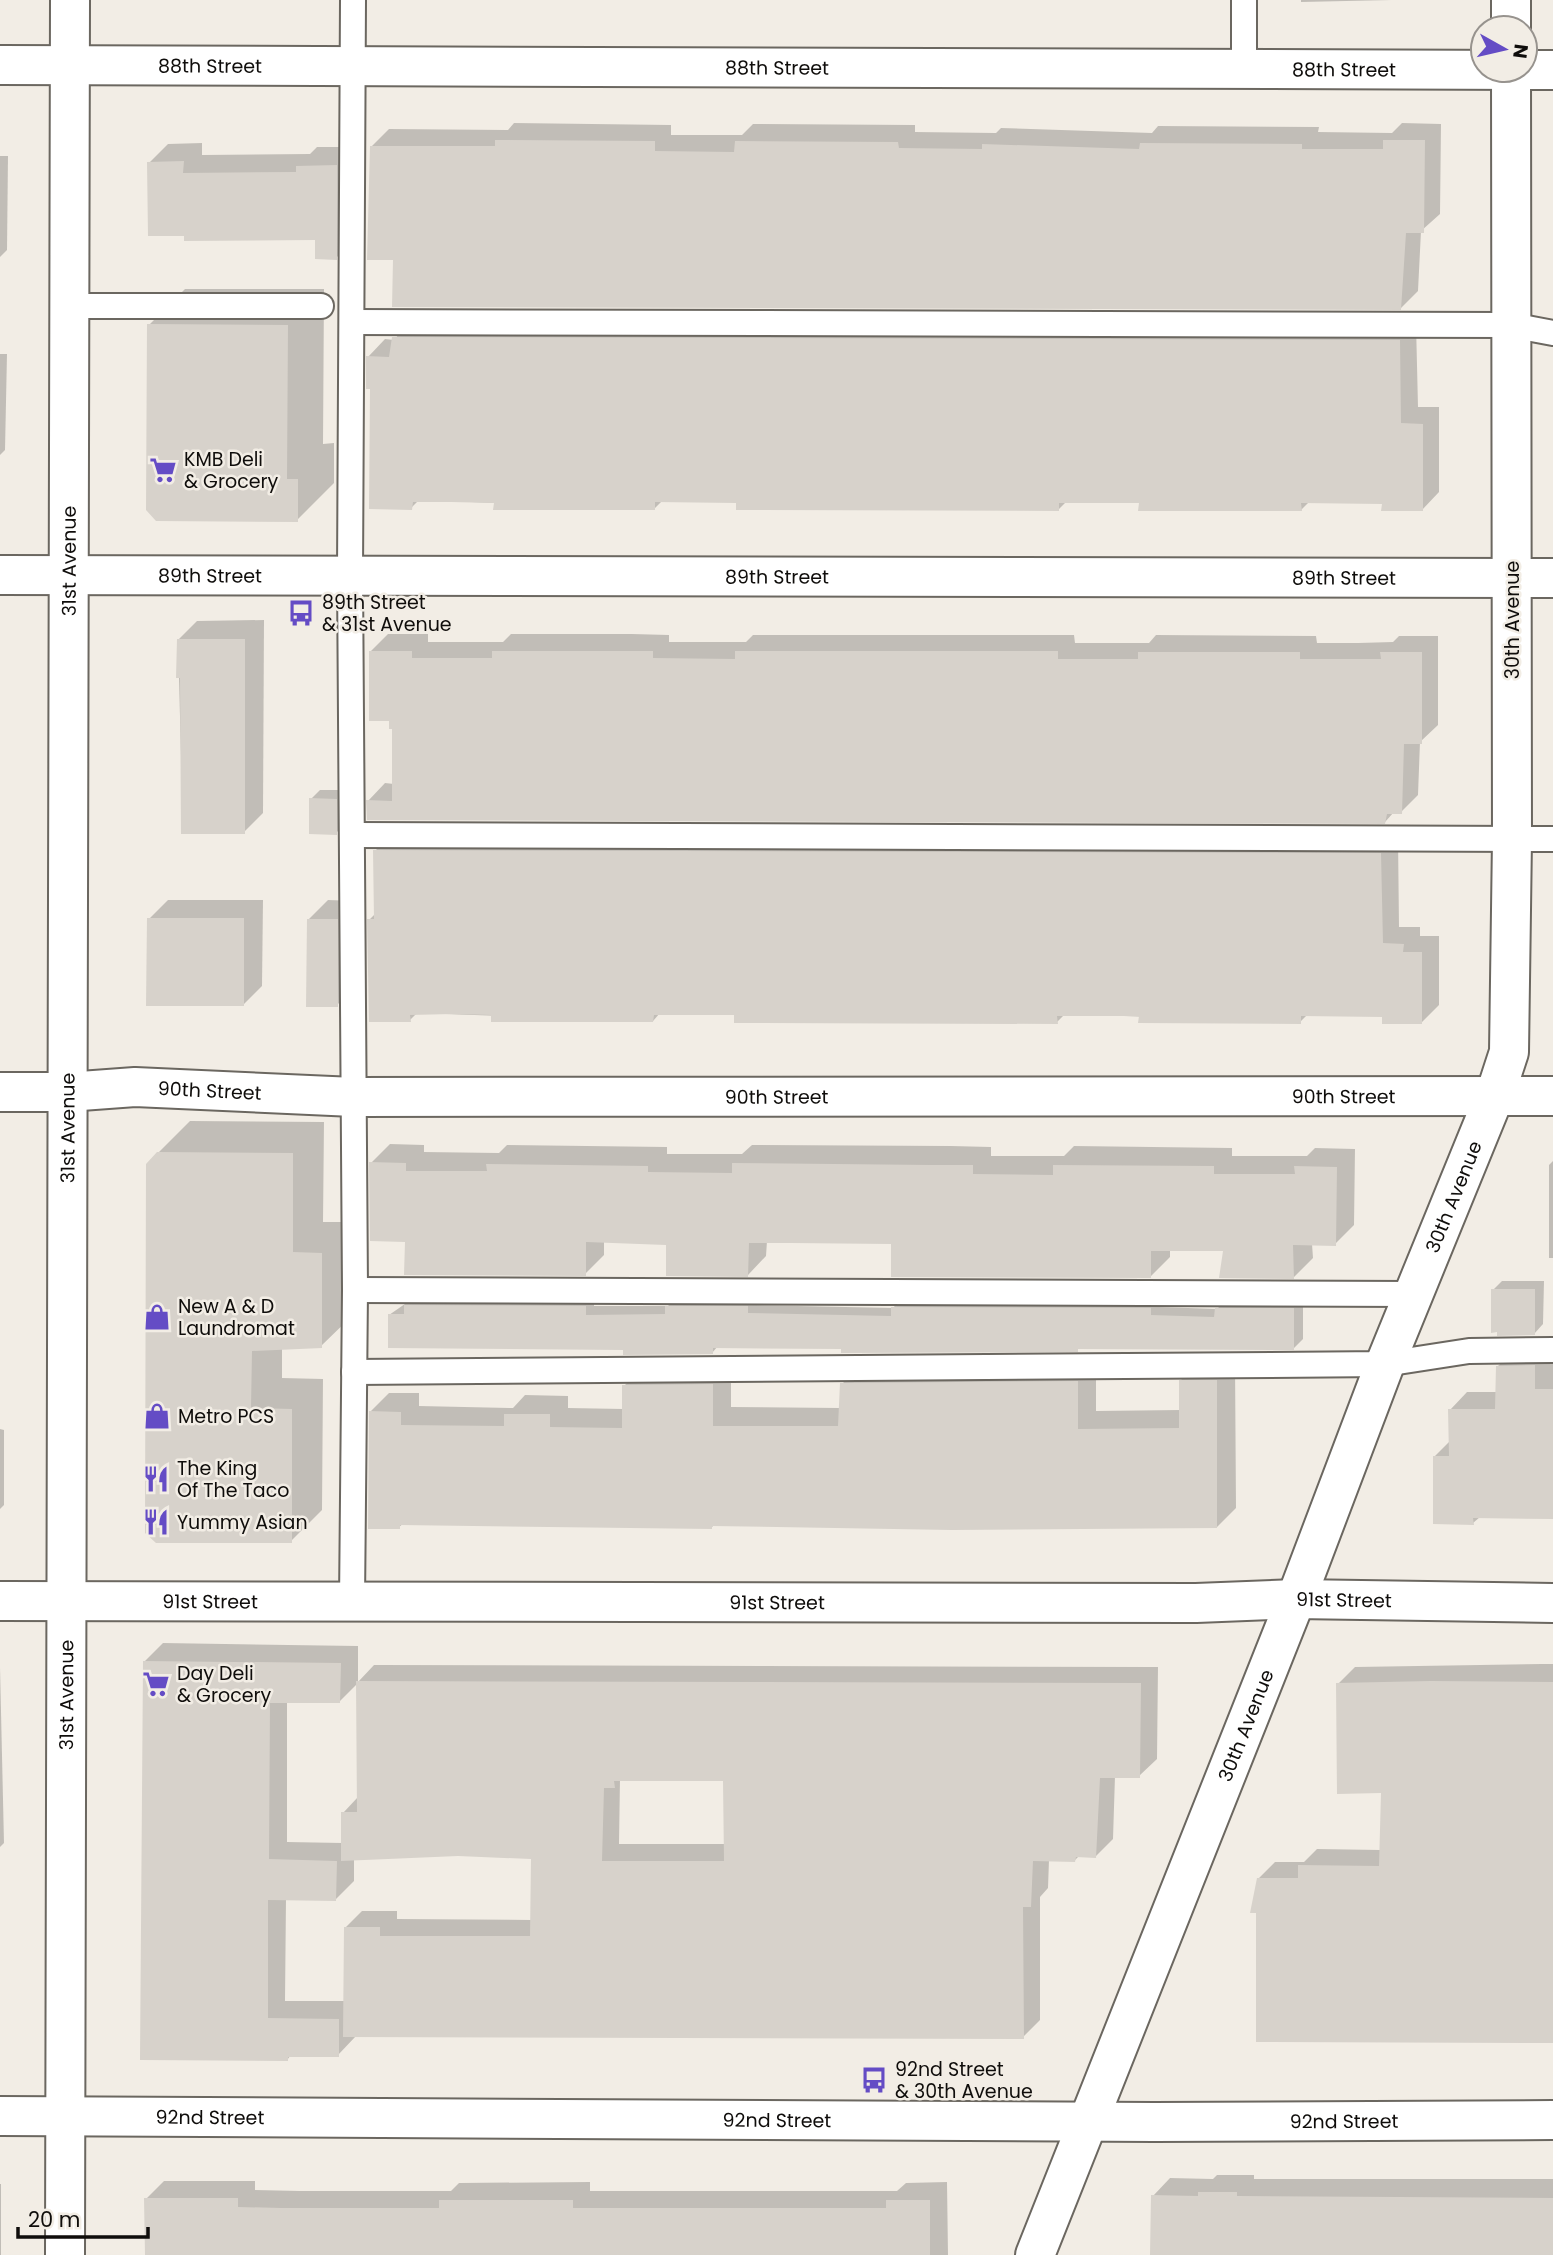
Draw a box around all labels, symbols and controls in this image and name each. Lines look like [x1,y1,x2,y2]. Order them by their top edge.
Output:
north arrow [1469,14,1539,84]
text: N [1506,42,1535,60]
street label: 88th Street [158,53,262,80]
street label: 88th Street [725,54,829,82]
street label: 88th Street [1292,56,1396,83]
place label: KMB Deli & Grocery [184,446,279,495]
supermarket icon: KMB Deli & Grocery [148,455,178,485]
street label: 31st Avenue [56,506,83,616]
street label: 30th Avenue [1499,561,1526,679]
street label: 89th Street [158,562,262,590]
street label: 89th Street [725,563,829,591]
street label: 89th Street [1292,564,1396,592]
place label: 89th Street & 31st Avenue [322,589,452,638]
bus stop icon: 89th Street & 31st Avenue [286,598,316,628]
street label: 31st Avenue [54,1073,82,1183]
street label: 90th Street [157,1075,262,1107]
street label: 90th Street [1292,1083,1396,1110]
street label: 90th Street [725,1084,829,1111]
street label: 30th Avenue [1419,1137,1489,1257]
place label: New A & D Laundromat [178,1293,295,1342]
shop icon: New A & D Laundromat [142,1302,172,1332]
shop icon: Metro PCS [142,1401,172,1431]
place label: Metro PCS [178,1403,274,1430]
place label: The King Of The Taco [177,1455,289,1504]
restaurant icon: The King Of The Taco [141,1464,171,1494]
restaurant icon: Yummy Asian [141,1507,171,1537]
place label: Yummy Asian [177,1509,308,1536]
street label: 91st Street [1296,1586,1392,1614]
street label: 91st Street [162,1588,258,1615]
street label: 91st Street [729,1589,825,1616]
street label: 31st Avenue [53,1640,80,1750]
place label: Day Deli & Grocery [177,1660,272,1709]
street label: 30th Avenue [1212,1665,1281,1786]
supermarket icon: Day Deli & Grocery [141,1669,171,1699]
place label: 92nd Street & 30th Avenue [895,2056,1033,2105]
bus stop icon: 92nd Street & 30th Avenue [859,2065,889,2095]
street label: 92nd Street [156,2104,264,2131]
street label: 92nd Street [723,2107,831,2134]
street label: 92nd Street [1290,2108,1398,2135]
scale bar [18,2196,147,2240]
text: 20 m [28,2205,81,2234]

